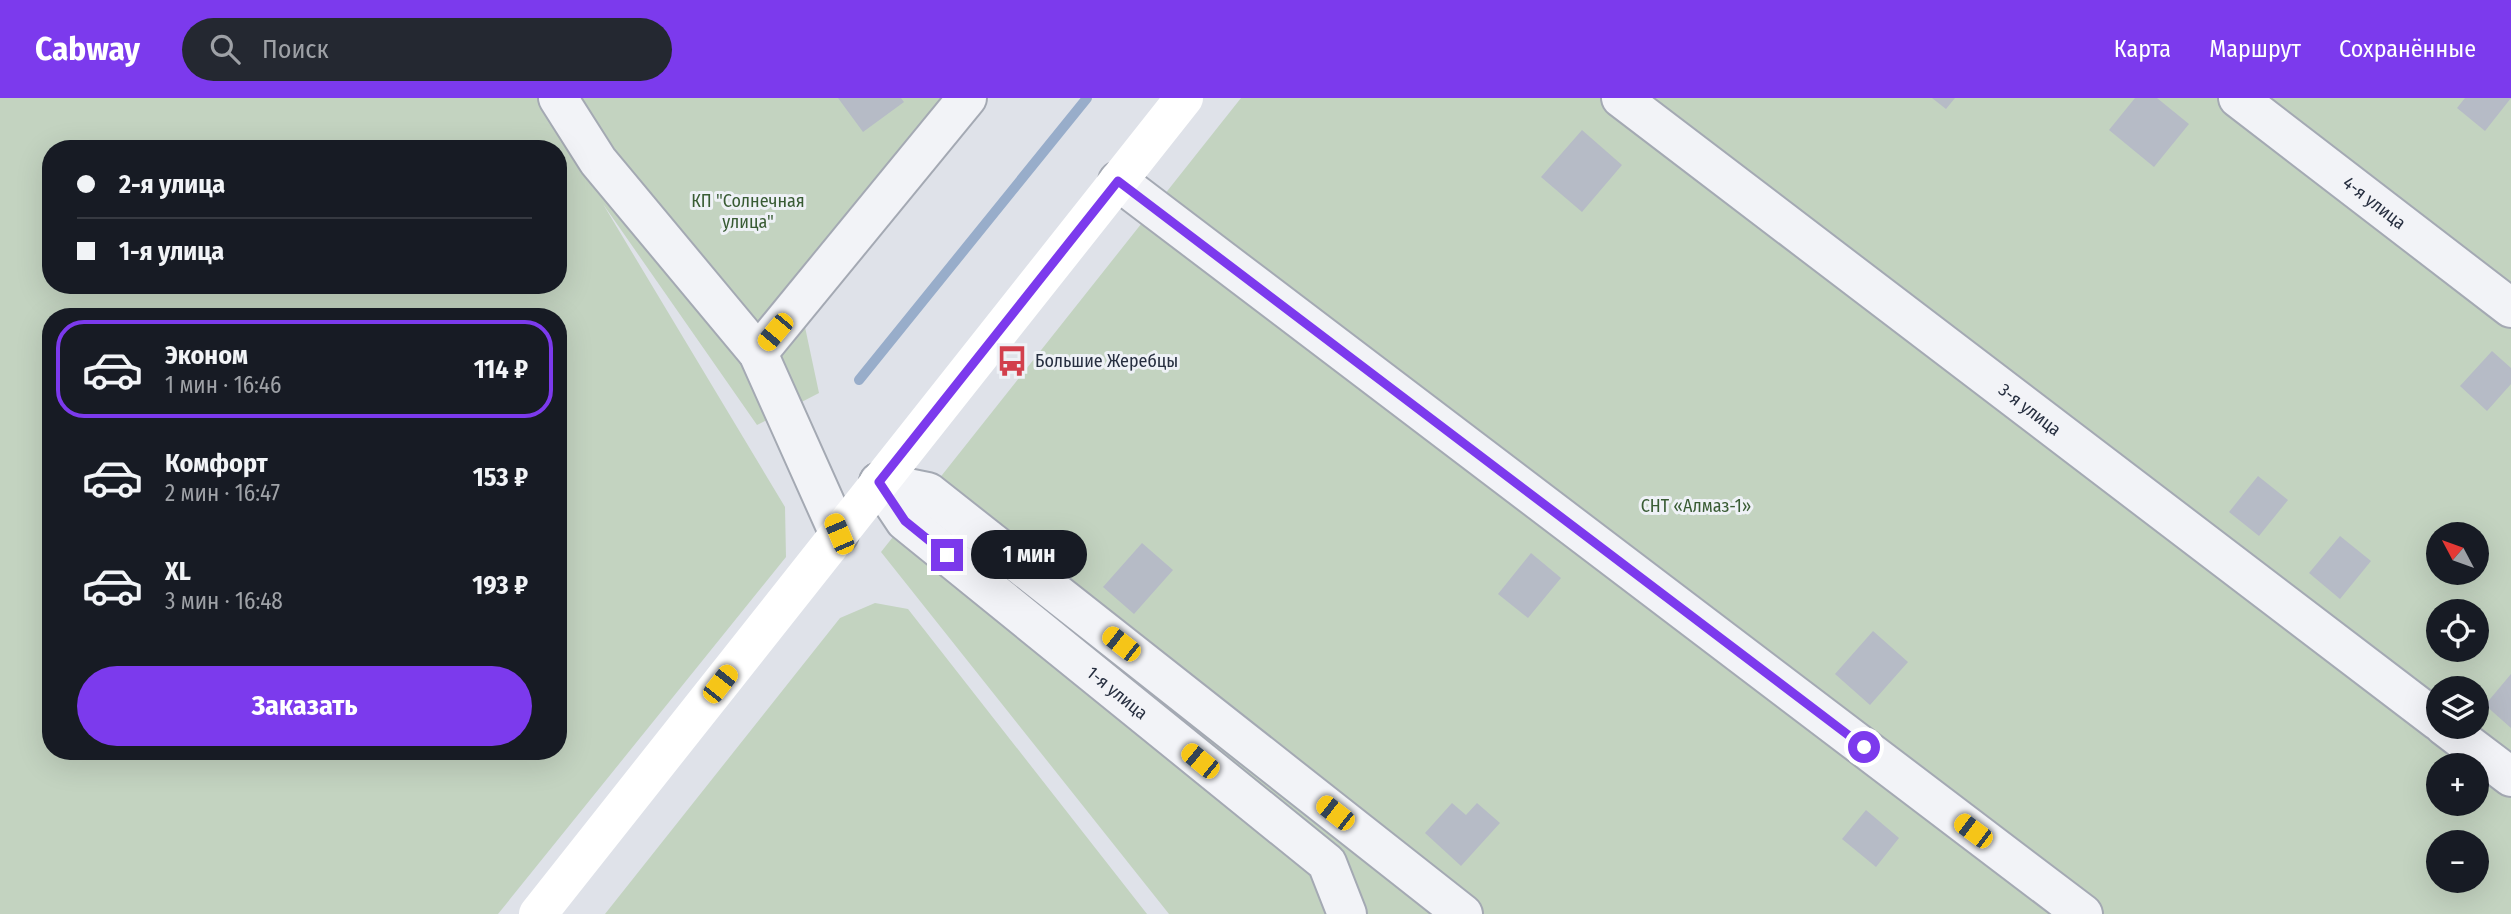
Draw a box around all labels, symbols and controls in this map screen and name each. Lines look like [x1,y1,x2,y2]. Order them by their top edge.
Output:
search box [182,18,672,81]
text: Cabway [35,29,140,69]
icon: search [206,30,244,68]
text: Поиск [262,34,329,65]
text: Карта [2114,35,2171,63]
text: Маршрут [2209,35,2301,63]
text: Сохранённые [2339,35,2476,63]
text: 2-я улица [119,169,225,200]
street label: 4-я улица [2339,172,2410,234]
park label: КП "Солнечная улица" [691,190,805,233]
text: 1-я улица [119,236,224,267]
car [754,309,797,355]
icon: car [81,338,144,401]
text: Эконом [165,340,248,371]
bus stop icon: Большие Жеребцы [995,344,1029,378]
place label: Большие Жеребцы [1035,350,1178,372]
text: 114 ₽ [474,354,528,385]
text: 1 мин · 16:46 [165,371,281,399]
street label: 3-я улица [1994,379,2066,441]
icon: car [81,446,144,509]
text: Комфорт [165,448,268,479]
text: 153 ₽ [473,462,528,493]
text: 2 мин · 16:47 [165,479,280,507]
park label: СНТ «Алмаз-1» [1641,495,1751,517]
car [822,511,857,557]
north arrow [2426,522,2488,584]
map controls [2426,522,2489,893]
callout: 1 мин [972,531,1087,580]
route end [931,539,963,571]
text: 1 мин [1002,540,1056,568]
icon: car [81,554,144,617]
text: XL [165,556,191,587]
text: 193 ₽ [472,570,528,601]
text: 3 мин · 16:48 [165,587,283,615]
button: locate [2426,599,2489,662]
car [1098,623,1145,665]
car [699,661,742,707]
street label: 1-я улица [1082,662,1152,724]
button: Заказать [77,666,532,746]
button: layers [2426,676,2489,739]
route start [1848,731,1880,763]
car [1178,740,1223,782]
button: + [2426,753,2489,816]
car [1312,792,1359,834]
car [1950,810,1997,852]
button: − [2426,830,2489,893]

